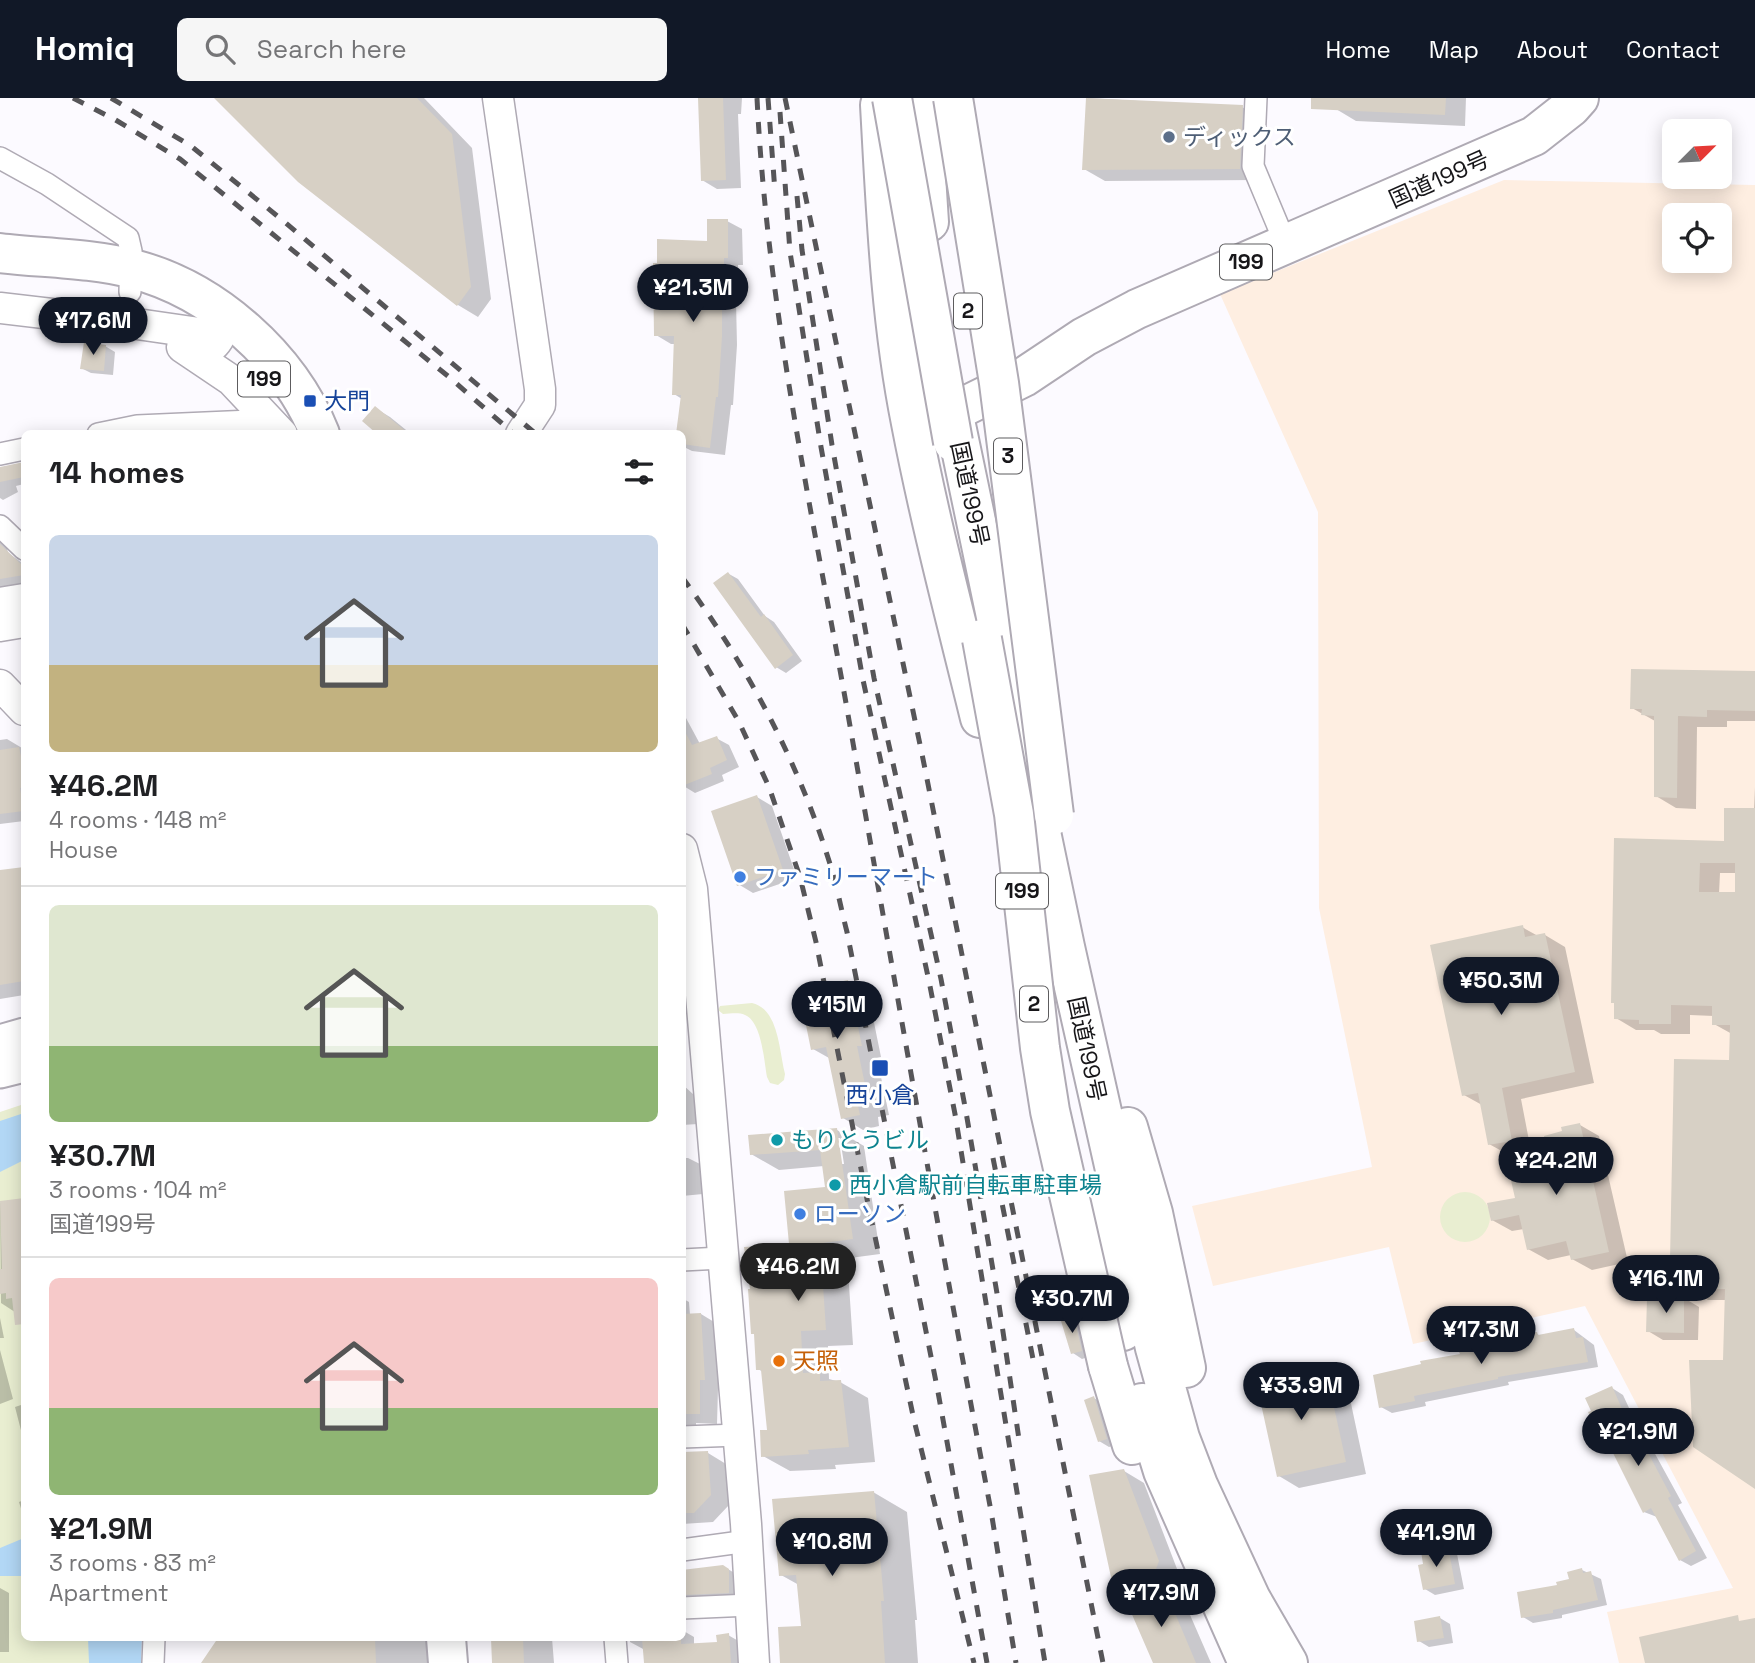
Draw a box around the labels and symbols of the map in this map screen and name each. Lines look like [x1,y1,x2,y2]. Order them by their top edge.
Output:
north arrow [1662,119,1732,189]
place label: ディックス [1183,122,1296,152]
marker: ディックス [1161,129,1177,145]
street label: 国道199号 [1384,144,1494,214]
road number: 199 [1220,244,1272,280]
pin: ¥21.3M [636,264,750,324]
road number: 2 [954,294,982,328]
pin: ¥17.6M [36,298,150,357]
road number: 199 [238,362,290,396]
place label: 大門 [324,386,370,416]
marker: 大門 [302,393,318,409]
road number: 3 [994,438,1022,474]
street label: 国道199号 [944,439,996,549]
place label: ファミリーマート [754,862,938,892]
marker: ファミリーマート [732,869,748,885]
road number: 199 [996,874,1048,908]
pin: ¥50.3M [1444,958,1558,1017]
pin: ¥15M [796,982,878,1041]
road number: 2 [1020,986,1048,1021]
street label: 国道199号 [1061,994,1113,1104]
marker: 西小倉 [870,1058,890,1078]
place label: 西小倉 [846,1080,915,1110]
place label: もりとうビル [791,1125,929,1155]
marker: もりとうビル [769,1132,785,1148]
pin: ¥24.2M [1499,1138,1613,1197]
place label: 西小倉駅前自転車駐車場 [849,1170,1102,1200]
marker: 西小倉駅前自転車駐車場 [827,1177,843,1193]
place label: ローソン [814,1199,906,1229]
marker: ローソン [792,1206,808,1222]
pin: ¥46.2M [741,1244,855,1303]
pin: ¥16.1M [1609,1256,1723,1315]
pin: ¥30.7M [1015,1276,1129,1335]
pin: ¥17.3M [1424,1306,1538,1366]
place label: 天照 [793,1346,839,1376]
marker: 天照 [771,1353,787,1369]
pin: ¥33.9M [1244,1362,1358,1422]
pin: ¥21.9M [1581,1408,1695,1468]
pin: ¥41.9M [1379,1510,1493,1569]
pin: ¥10.8M [775,1518,889,1578]
pin: ¥17.9M [1104,1570,1218,1629]

